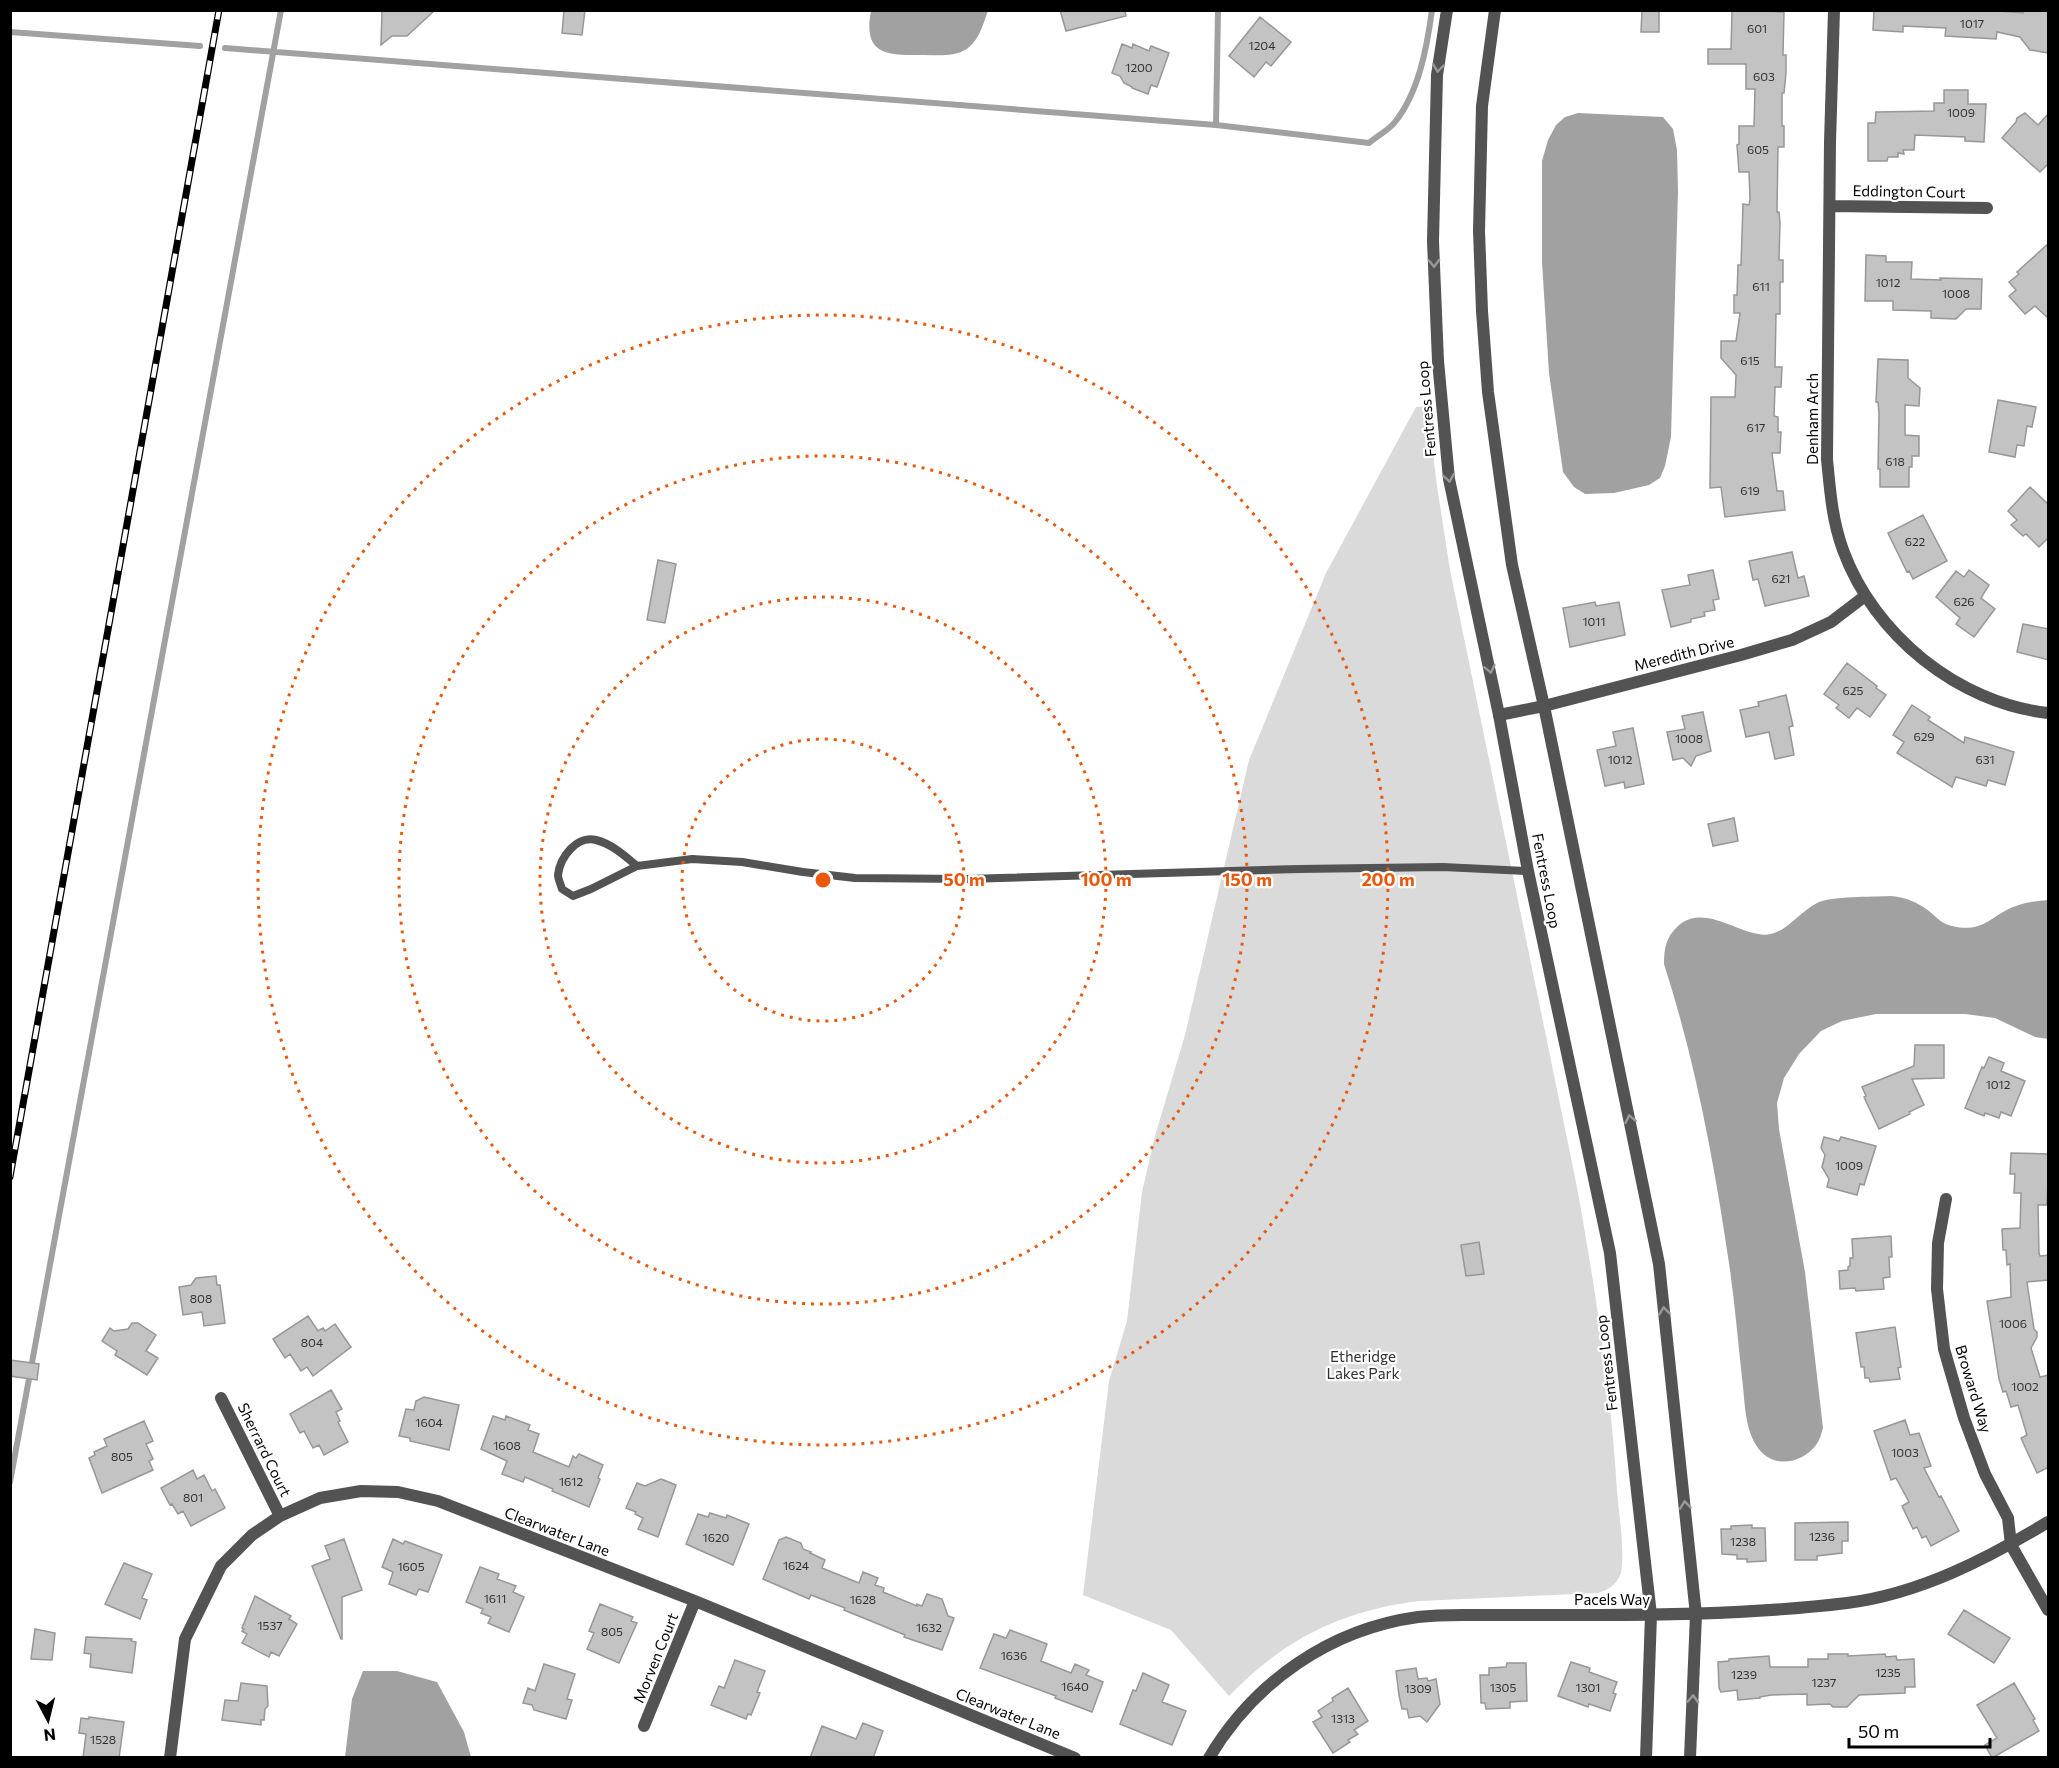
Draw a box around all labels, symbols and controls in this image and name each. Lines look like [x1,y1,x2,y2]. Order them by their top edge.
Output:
house number: 1017 [1960,16,1984,30]
house number: 601 [1747,21,1767,35]
house number: 1204 [1249,38,1275,52]
house number: 1200 [1125,60,1153,74]
one-way arrow [1433,64,1445,73]
house number: 603 [1753,69,1775,83]
house number: 1009 [1947,105,1975,119]
house number: 605 [1747,142,1769,156]
street label: Eddington Court [1852,181,1966,201]
one-way arrow [1427,259,1440,268]
house number: 1012 [1876,275,1901,289]
house number: 611 [1752,279,1770,293]
house number: 1008 [1942,286,1970,300]
house number: 615 [1740,353,1760,367]
street label: Fentress Loop [1413,360,1439,458]
street label: Denham Arch [1803,373,1821,465]
house number: 617 [1747,420,1765,434]
house number: 618 [1885,454,1905,468]
one-way arrow [1443,474,1455,483]
house number: 619 [1740,483,1760,497]
house number: 622 [1905,534,1926,548]
house number: 621 [1771,571,1791,585]
house number: 626 [1953,594,1975,608]
house number: 1011 [1582,614,1606,628]
street label: Meredith Drive [1632,632,1736,674]
one-way arrow [1483,664,1496,674]
house number: 625 [1843,683,1863,697]
house number: 629 [1913,729,1935,743]
house number: 1008 [1675,731,1703,745]
house number: 1012 [1608,752,1633,766]
house number: 631 [1975,752,1995,766]
street label: Fentress Loop [1529,832,1565,930]
text: 50 m [943,868,985,890]
text: 100 m [1080,868,1132,890]
text: 150 m [1222,868,1272,890]
text: 200 m [1361,868,1415,890]
centre of rings [813,870,833,890]
house number: 1012 [1986,1077,2011,1091]
one-way arrow [1624,1114,1637,1124]
house number: 1009 [1835,1158,1863,1172]
house number: 808 [190,1291,212,1305]
one-way arrow [1658,1306,1671,1315]
street label: Fentress Loop [1591,1314,1621,1412]
house number: 1006 [1999,1316,2027,1330]
house number: 804 [301,1335,323,1349]
street label: Broward Way [1952,1343,1996,1435]
park label: Etheridge Lakes Park [1326,1347,1400,1382]
house number: 1002 [2011,1379,2039,1393]
street label: Sherrard Court [234,1400,295,1499]
house number: 1604 [415,1415,443,1429]
house number: 1608 [493,1438,521,1452]
house number: 1003 [1891,1445,1919,1459]
house number: 805 [111,1449,133,1463]
house number: 1612 [559,1474,583,1488]
house number: 801 [183,1490,203,1504]
one-way arrow [1679,1500,1692,1509]
street label: Clearwater Lane [502,1503,613,1559]
house number: 1236 [1809,1529,1835,1543]
house number: 1620 [703,1530,730,1544]
house number: 1238 [1730,1534,1756,1548]
house number: 1624 [783,1558,809,1572]
house number: 1605 [397,1559,425,1573]
street label: Pacels Way [1574,1590,1650,1608]
house number: 1611 [484,1591,506,1605]
house number: 1628 [850,1592,876,1606]
street label: Morven Court [629,1610,681,1705]
house number: 1537 [257,1618,283,1632]
house number: 1632 [916,1620,942,1634]
house number: 805 [601,1624,623,1638]
house number: 1636 [1001,1648,1027,1662]
house number: 1235 [1875,1665,1901,1679]
house number: 1239 [1731,1667,1757,1681]
house number: 1237 [1812,1675,1836,1689]
house number: 1640 [1061,1679,1089,1693]
house number: 1305 [1490,1680,1516,1694]
house number: 1301 [1576,1680,1600,1694]
house number: 1309 [1404,1681,1432,1695]
street label: Clearwater Lane [953,1684,1063,1742]
north arrow [18,1690,78,1750]
one-way arrow [1686,1695,1699,1704]
house number: 1313 [1331,1711,1355,1725]
scale bar [1849,1711,1990,1749]
text: 50 m [1858,1720,1899,1742]
text: N [43,1725,57,1746]
house number: 1528 [90,1732,116,1746]

